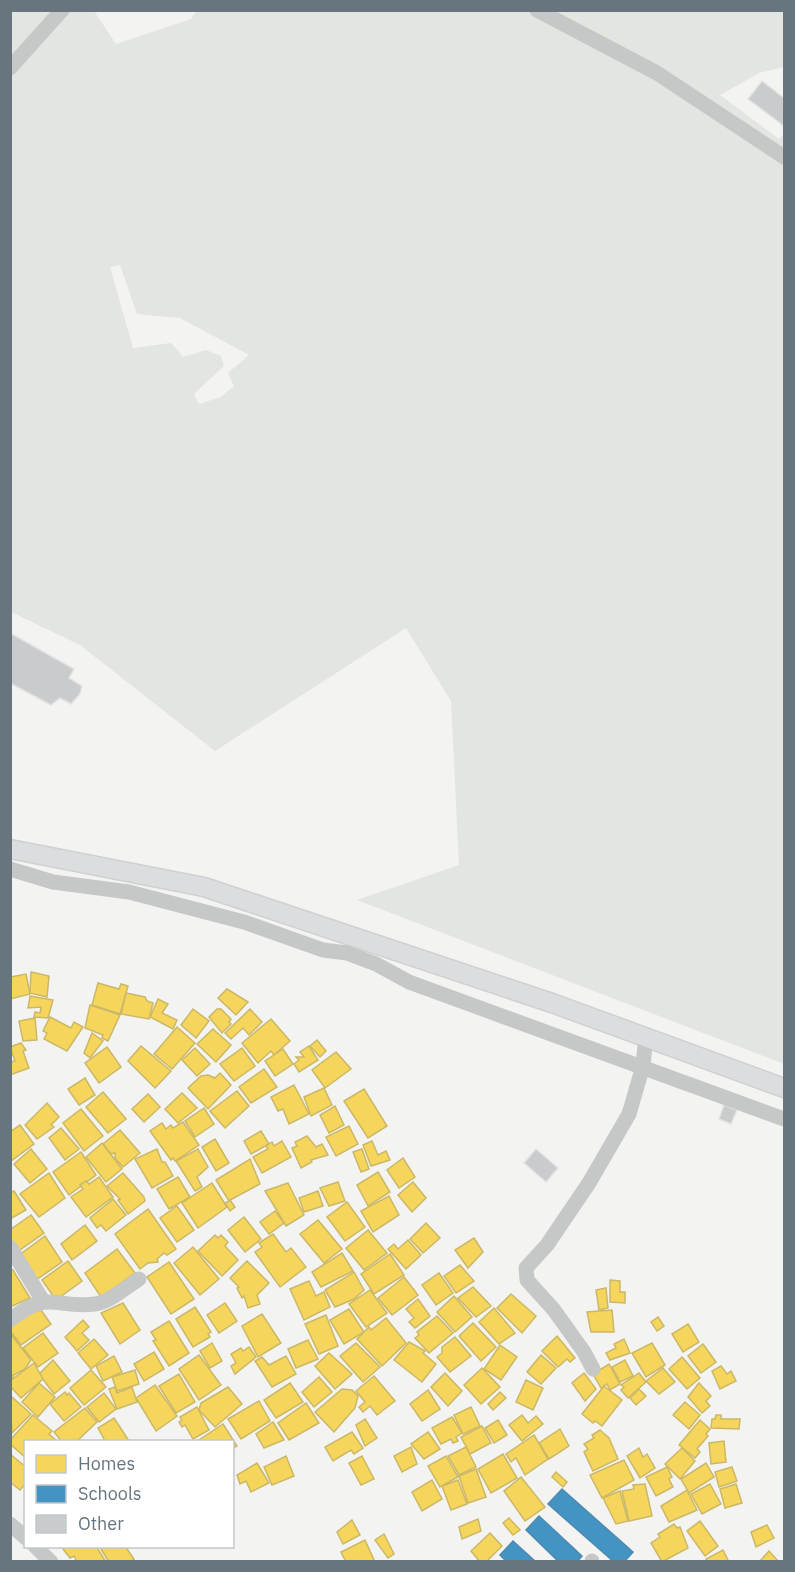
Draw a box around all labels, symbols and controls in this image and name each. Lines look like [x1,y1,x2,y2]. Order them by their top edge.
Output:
legend [24,1440,234,1548]
text: Homes [78,1452,135,1475]
text: Schools [78,1482,142,1505]
text: Other [78,1512,124,1535]

